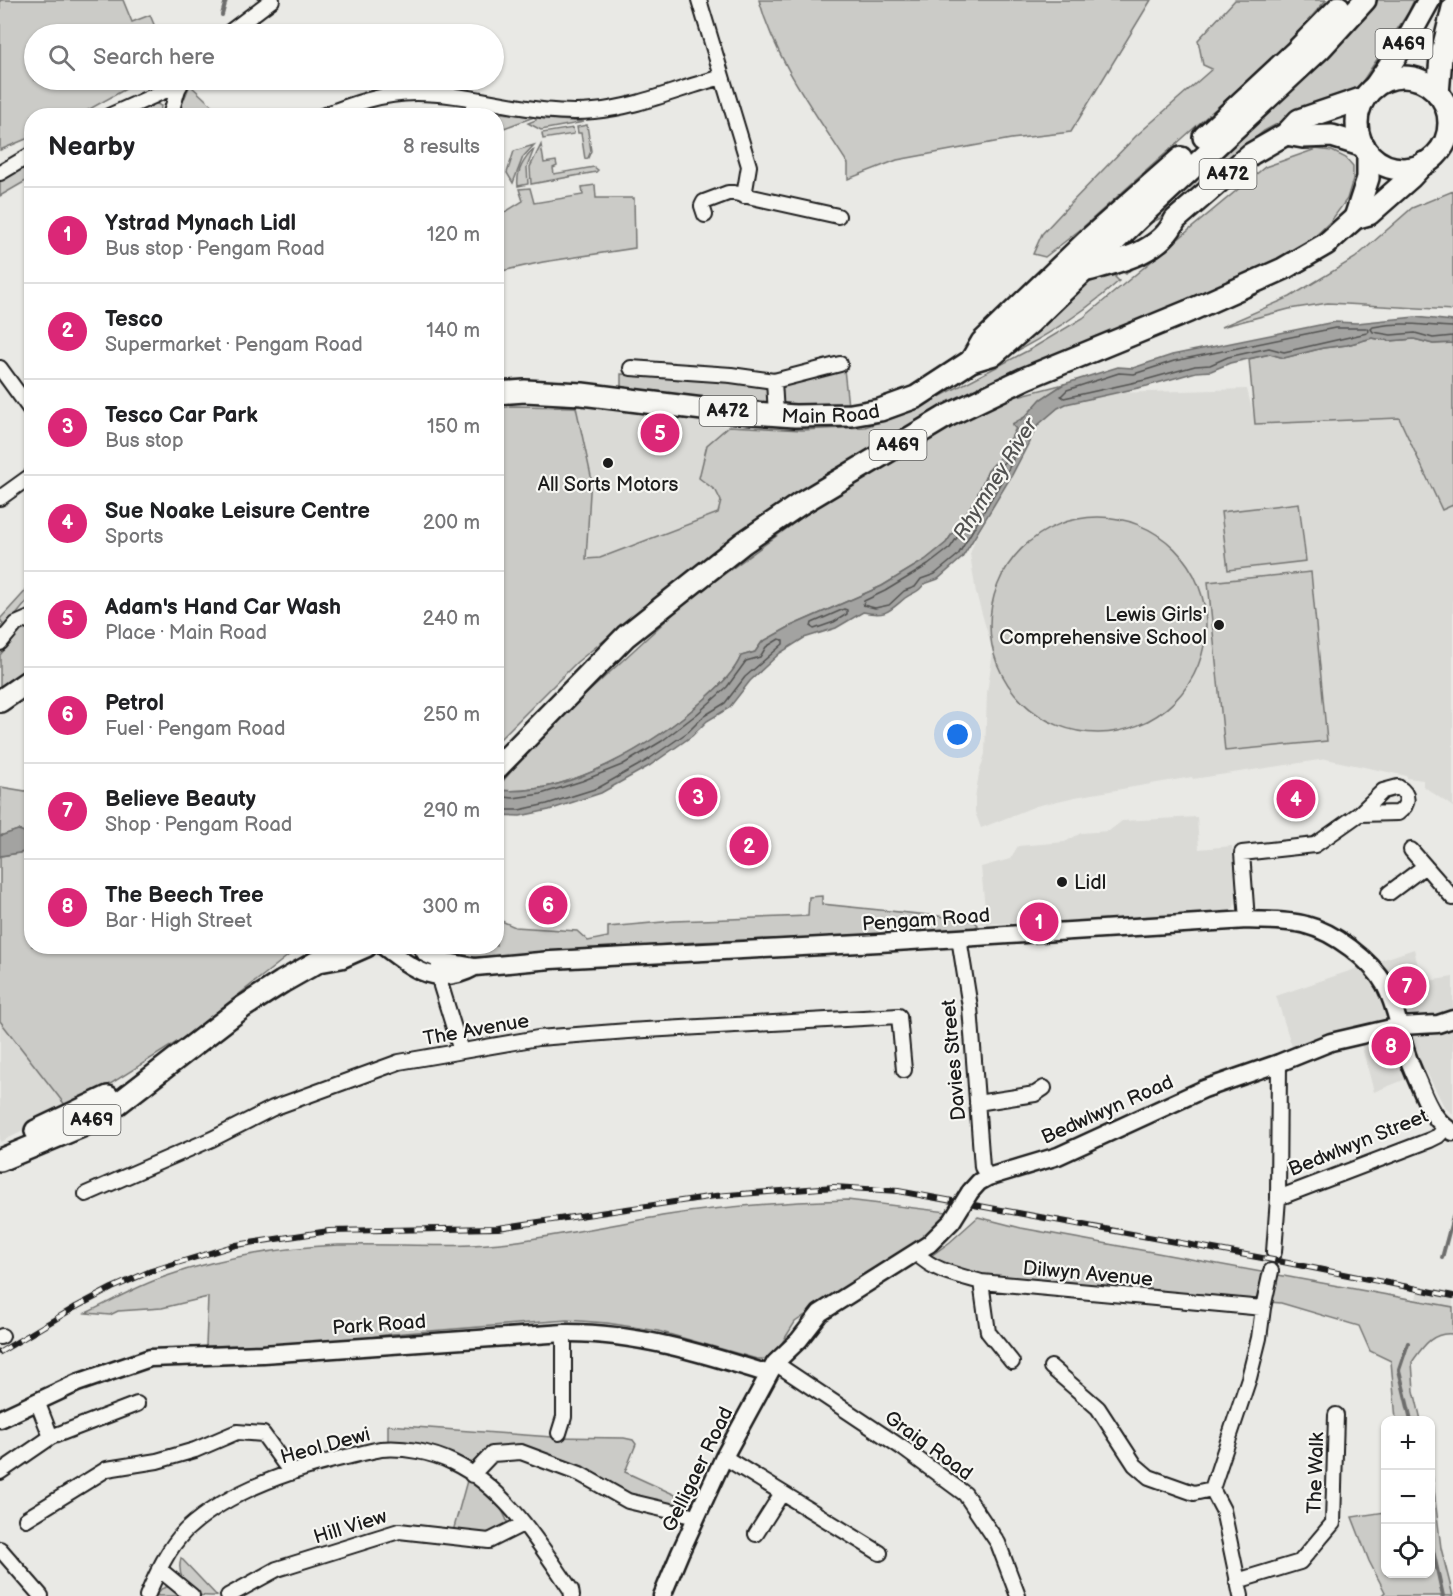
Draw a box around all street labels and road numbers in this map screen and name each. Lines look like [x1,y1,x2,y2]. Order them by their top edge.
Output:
road number: A469 [1376,29,1432,59]
road number: A472 [1200,159,1256,189]
road number: A472 [700,396,756,426]
street label: Main Road [781,399,882,429]
road number: A469 [870,430,926,460]
street label: Pengam Road [861,904,991,936]
street label: Davies Street [937,998,971,1122]
street label: The Avenue [421,1009,531,1051]
street label: Bedwlwyn Road [1038,1070,1177,1150]
street label: Bedwlwyn Street [1285,1104,1432,1182]
road number: A469 [64,1105,121,1135]
street label: Dilwyn Avenue [1022,1256,1154,1292]
street label: Park Road [331,1310,427,1340]
street label: Gelligaer Road [657,1403,739,1536]
street label: Graig Road [880,1406,977,1486]
street label: Heol Dewi [278,1422,373,1469]
street label: The Walk [1303,1432,1329,1514]
street label: Hill View [311,1504,390,1549]

